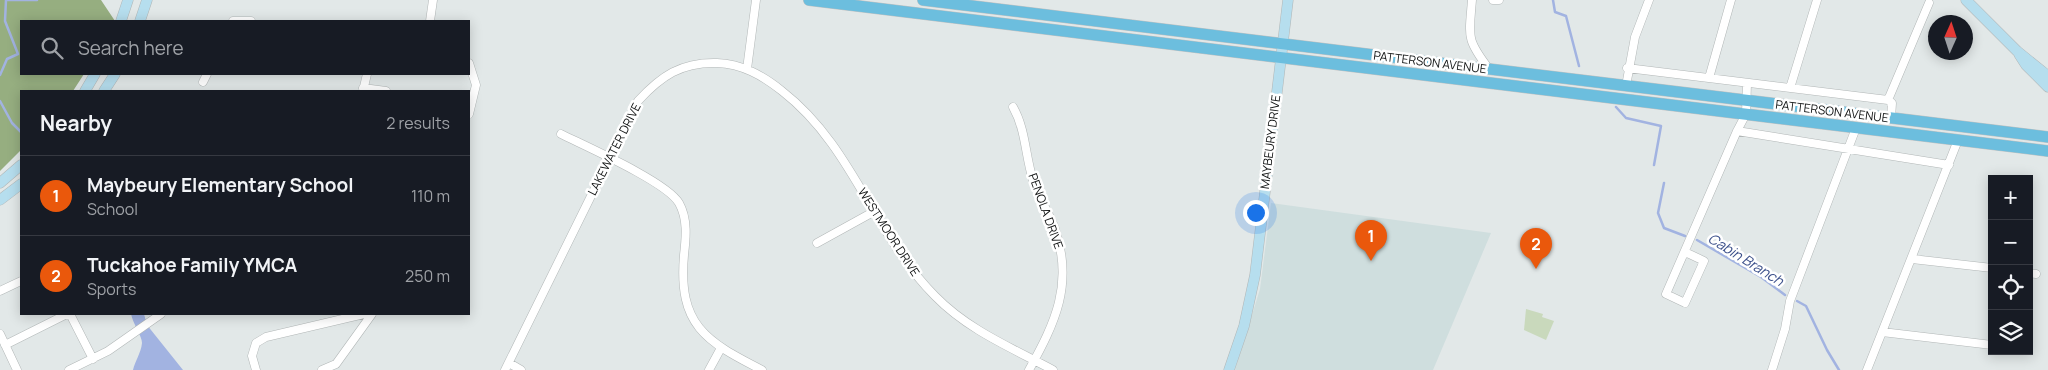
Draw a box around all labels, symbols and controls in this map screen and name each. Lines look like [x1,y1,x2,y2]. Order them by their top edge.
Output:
north arrow [1928,15,1973,60]
search box [20,20,470,75]
icon: search [38,34,66,62]
text: Search here [78,35,184,61]
street label: PATTERSON AVENUE [1372,47,1488,77]
street label: MAYBEURY DRIVE [1256,94,1284,190]
street label: PATTERSON AVENUE [1774,96,1890,126]
street label: LAKEWATER DRIVE [583,100,645,198]
text: Nearby [40,109,112,137]
text: 2 results [386,112,450,134]
street label: PENOLA DRIVE [1024,171,1068,251]
text: Maybeury Elementary School [87,172,354,198]
map controls [1988,175,2033,355]
button: + [1988,175,2033,220]
text: 1 [52,185,60,207]
text: 110 m [411,185,450,207]
street label: WESTMOOR DRIVE [854,185,924,280]
text: School [87,198,138,220]
your location [1243,200,1269,226]
pin: 1 [1355,220,1387,261]
button: − [1988,220,2033,265]
pin: 2 [1520,228,1552,269]
water label: Cabin Branch [1705,228,1788,290]
text: Tuckahoe Family YMCA [87,252,297,278]
text: 2 [51,265,61,287]
text: 250 m [405,265,450,287]
button: locate [1988,265,2033,310]
text: Sports [87,278,136,300]
button: layers [1988,310,2033,355]

